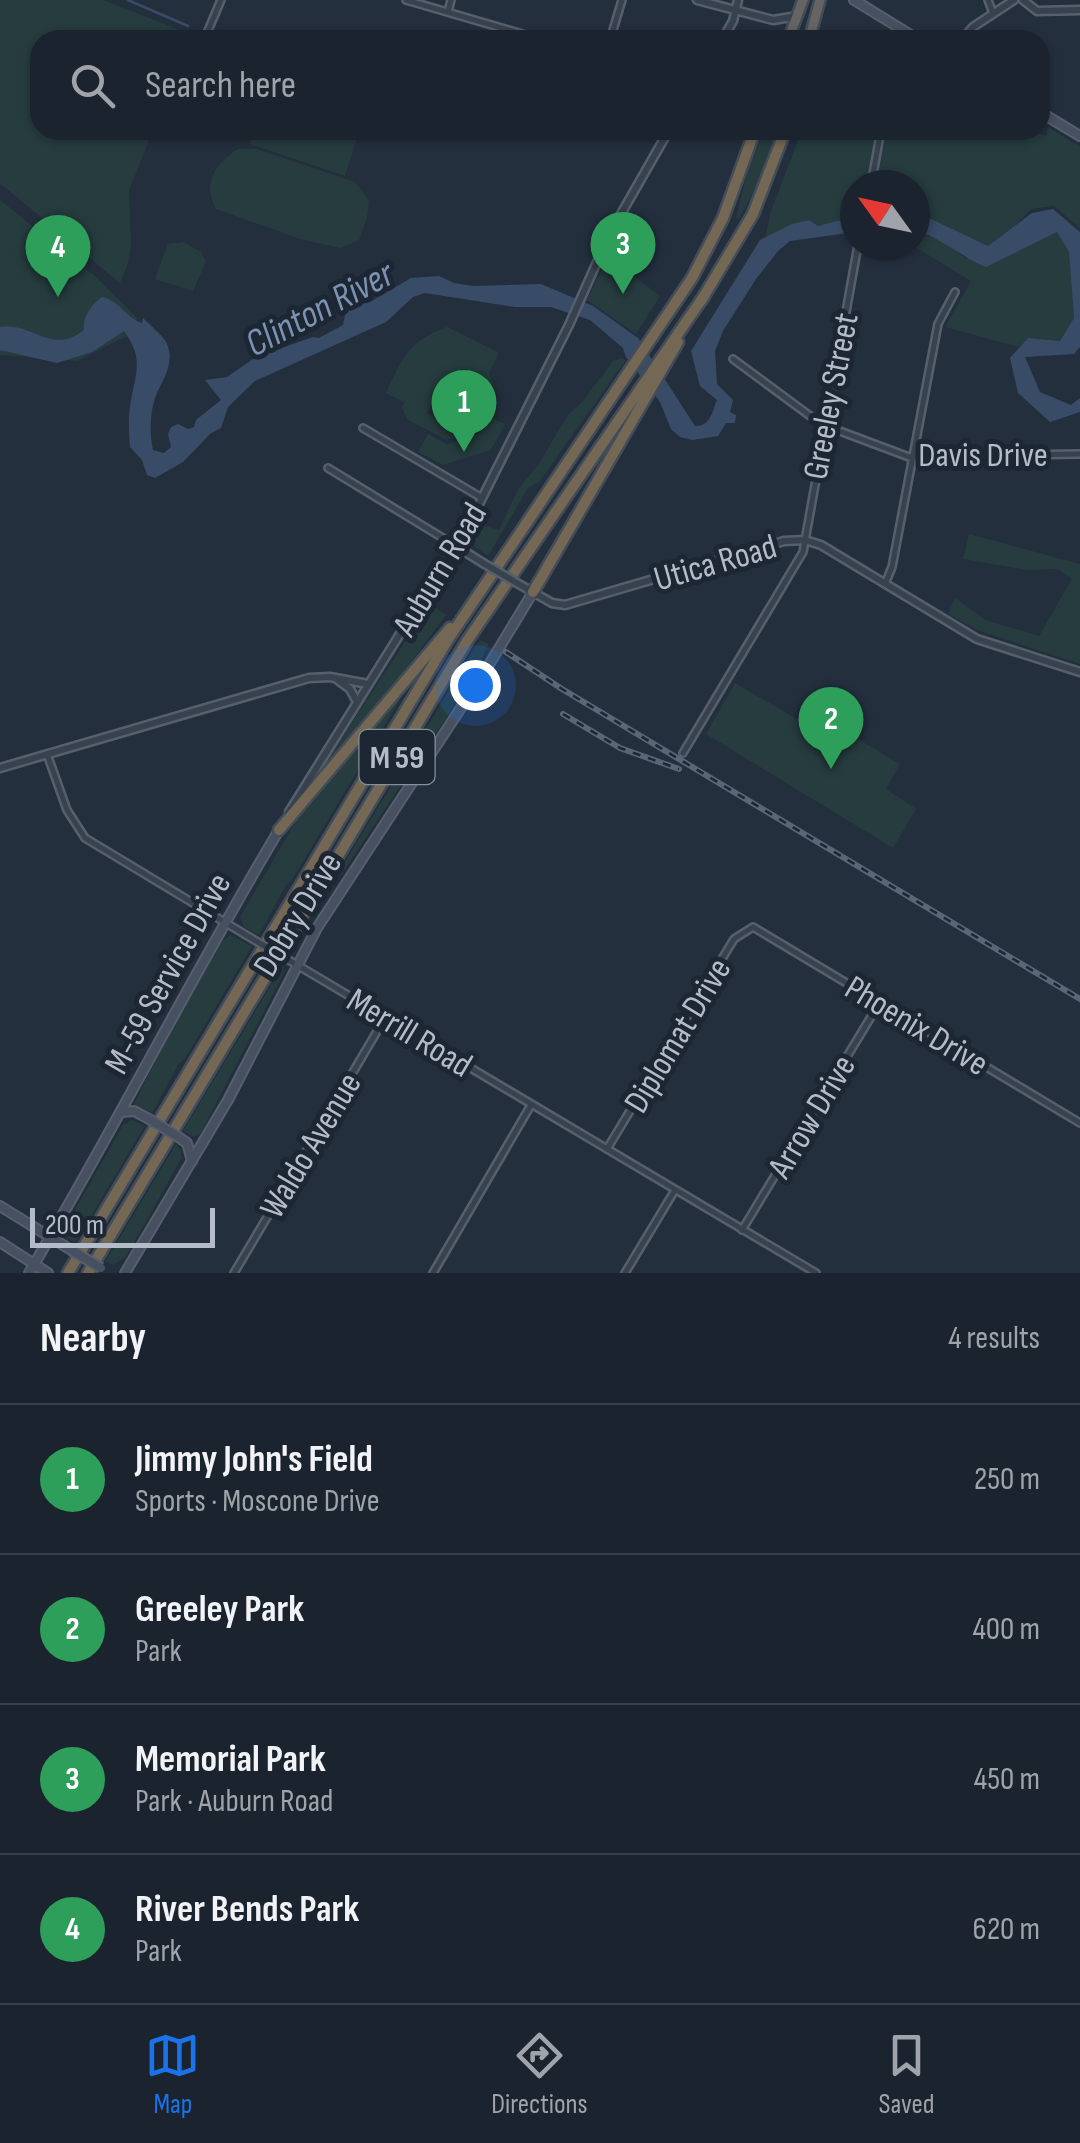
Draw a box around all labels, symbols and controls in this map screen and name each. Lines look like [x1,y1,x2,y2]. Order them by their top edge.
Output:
search box [30,30,1050,140]
icon: search [65,58,120,113]
text: Search here [145,63,296,108]
north arrow [840,170,930,260]
pin: 3 [590,212,656,294]
pin: 4 [26,214,90,297]
water label: Clinton River [238,251,402,367]
street label: Greeley Street [794,310,869,483]
pin: 1 [432,370,496,452]
street label: Davis Drive [918,434,1048,477]
street label: Auburn Road [383,495,497,645]
street label: Utica Road [649,525,782,601]
your location [450,660,501,711]
pin: 2 [798,686,864,769]
road number: M 59 [360,730,434,784]
street label: Dobry Drive [245,845,352,984]
street label: M-59 Service Drive [95,866,241,1082]
street label: Diplomat Drive [615,951,741,1121]
street label: Phoenix Drive [837,967,996,1086]
street label: Merrill Road [339,979,480,1087]
street label: Arrow Drive [758,1047,866,1187]
street label: Waldo Avenue [251,1065,371,1226]
scale bar [30,1203,215,1248]
text: 200 m [45,1209,104,1242]
text: Nearby [40,1313,146,1364]
text: 4 results [948,1319,1040,1358]
text: Jimmy John's Field [135,1437,373,1482]
text: 1 [66,1460,79,1499]
text: 250 m [974,1460,1040,1499]
text: Sports · Moscone Drive [135,1482,380,1521]
text: Greeley Park [135,1587,304,1632]
text: 2 [65,1610,80,1649]
text: 400 m [972,1610,1040,1649]
text: Park [135,1632,182,1671]
text: Memorial Park [135,1737,326,1782]
text: 3 [65,1760,80,1799]
text: 450 m [974,1760,1040,1799]
text: Park · Auburn Road [135,1782,333,1821]
text: River Bends Park [135,1887,359,1932]
text: 4 [65,1910,80,1949]
text: 620 m [973,1910,1040,1949]
text: Park [135,1932,182,1971]
tab: Map [145,2028,200,2121]
tab: Directions [491,2028,588,2121]
tab: Saved [878,2028,935,2121]

